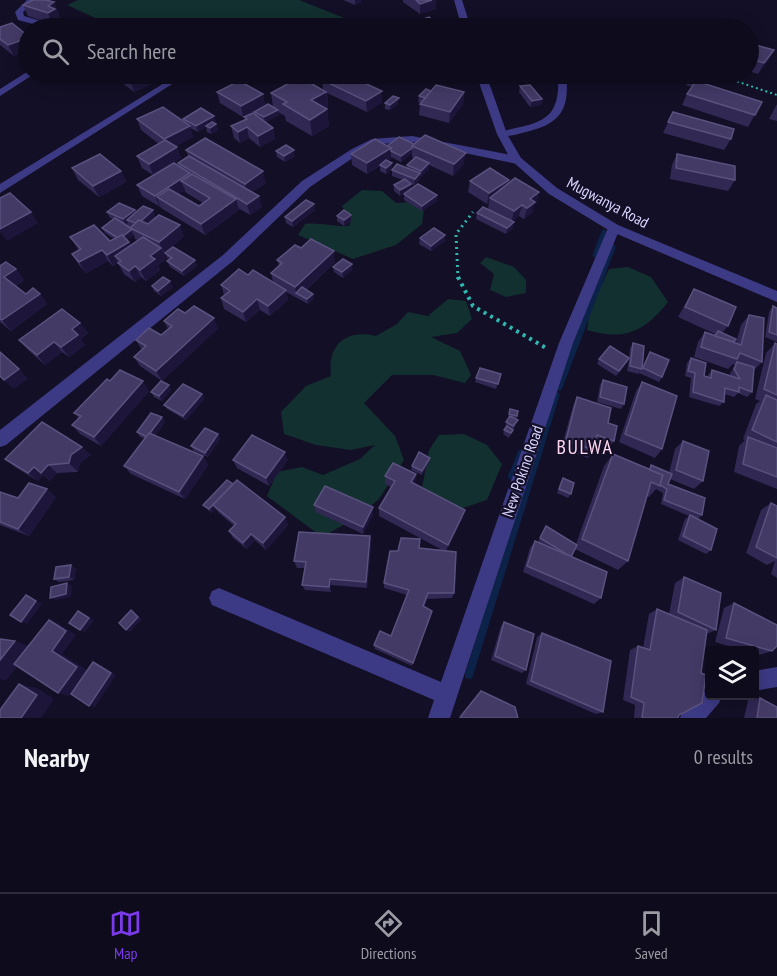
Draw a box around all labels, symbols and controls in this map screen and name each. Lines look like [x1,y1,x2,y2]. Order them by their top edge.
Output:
search box [18,18,759,84]
icon: search [39,35,72,68]
text: Search here [87,37,176,65]
street label: Mugwanya Road [564,172,652,232]
street label: New Pokino Road [497,422,547,519]
district label: BULWA [557,434,613,460]
map controls [705,646,759,700]
button: layers [705,646,759,700]
text: Nearby [24,741,89,774]
text: 0 results [694,744,753,770]
tab: Map [109,907,142,963]
tab: Directions [361,907,416,963]
tab: Saved [635,907,668,963]

